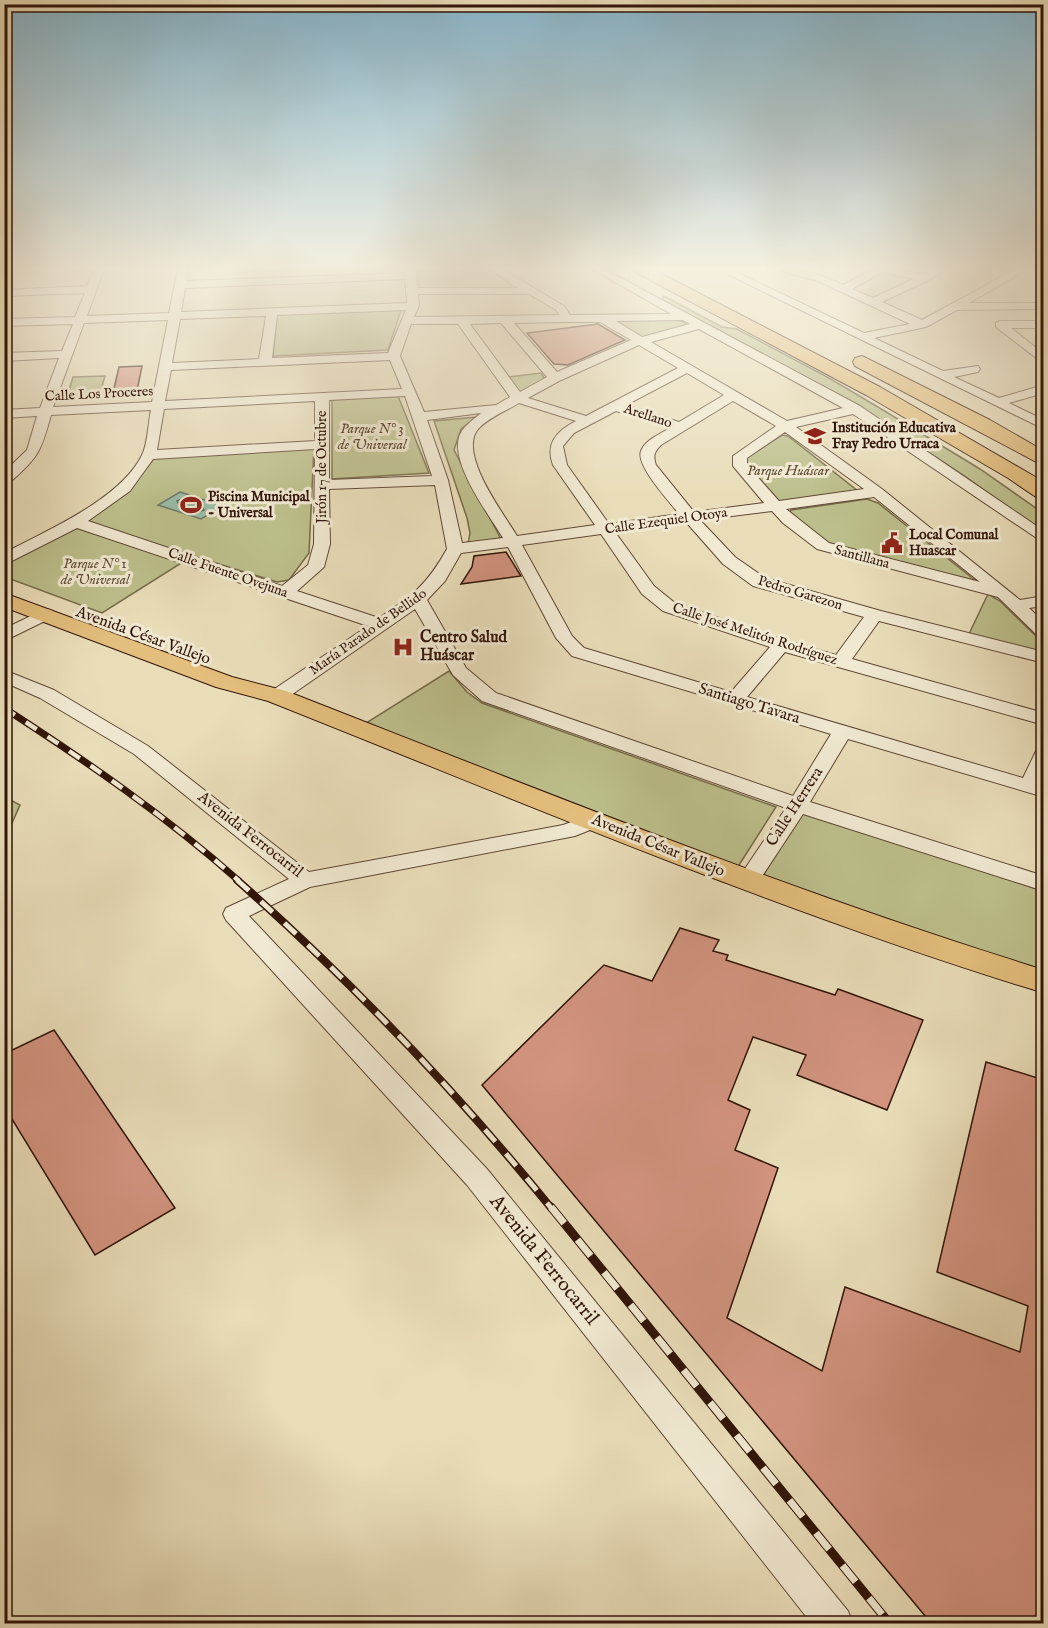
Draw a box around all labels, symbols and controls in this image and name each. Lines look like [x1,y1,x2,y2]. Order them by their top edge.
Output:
street label: Calle Los Proceres [44,382,154,406]
street label: Arellano [621,399,675,432]
street label: Jirón 17 de Octubre [313,410,331,525]
place label: Institución Educativa Fray Pedro Urraca [832,419,957,453]
park label: Parque Nº 3 de Universal [337,420,408,454]
school or university icon: Institución Educativa Fray Pedro Urraca [803,424,827,448]
park label: Parque Huáscar [747,462,830,480]
place label: Piscina Municipal - Universal [208,488,311,522]
sports icon: Piscina Municipal - Universal [179,493,203,517]
street label: Calle Ezequiel Otoya [604,503,729,539]
place label: Local Comunal Huascar [909,526,1000,560]
public building icon: Local Comunal Huascar [880,531,904,555]
street label: Santillana [832,541,892,573]
street label: Calle Fuente Ovejuna [166,544,291,602]
park label: Parque Nº 1 de Universal [60,555,131,589]
street label: Pedro Garezon [755,572,845,615]
street label: María Parado de Bellido [306,584,431,679]
street label: Calle José Melitón Rodríguez [670,599,840,669]
street label: Avenida César Vallejo [72,602,213,670]
place label: Centro Salud Huáscar [420,628,507,666]
hospital icon: Centro Salud Huáscar [391,635,415,659]
street label: Santiago Tavara [696,679,802,729]
street label: Calle Herrera [762,763,828,850]
street label: Avenida Ferrocarril [192,787,307,883]
street label: Avenida César Vallejo [587,810,728,882]
street label: Avenida Ferrocarril [483,1189,605,1331]

